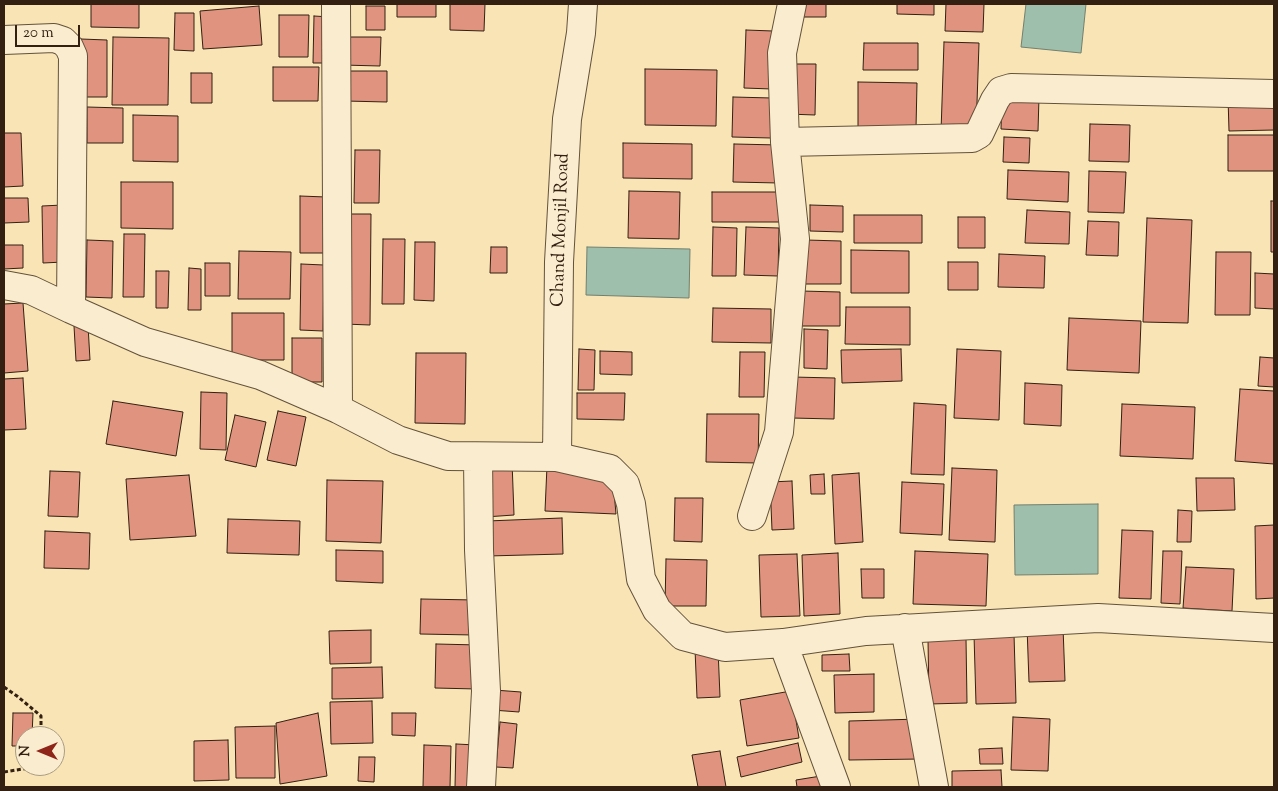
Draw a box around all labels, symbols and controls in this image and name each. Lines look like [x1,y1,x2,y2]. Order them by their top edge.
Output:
scale bar [18,15,82,47]
text: 20 m [23,23,54,44]
street label: Chand Monjil Road [549,153,575,307]
north arrow [15,726,65,776]
text: N [16,745,36,757]

